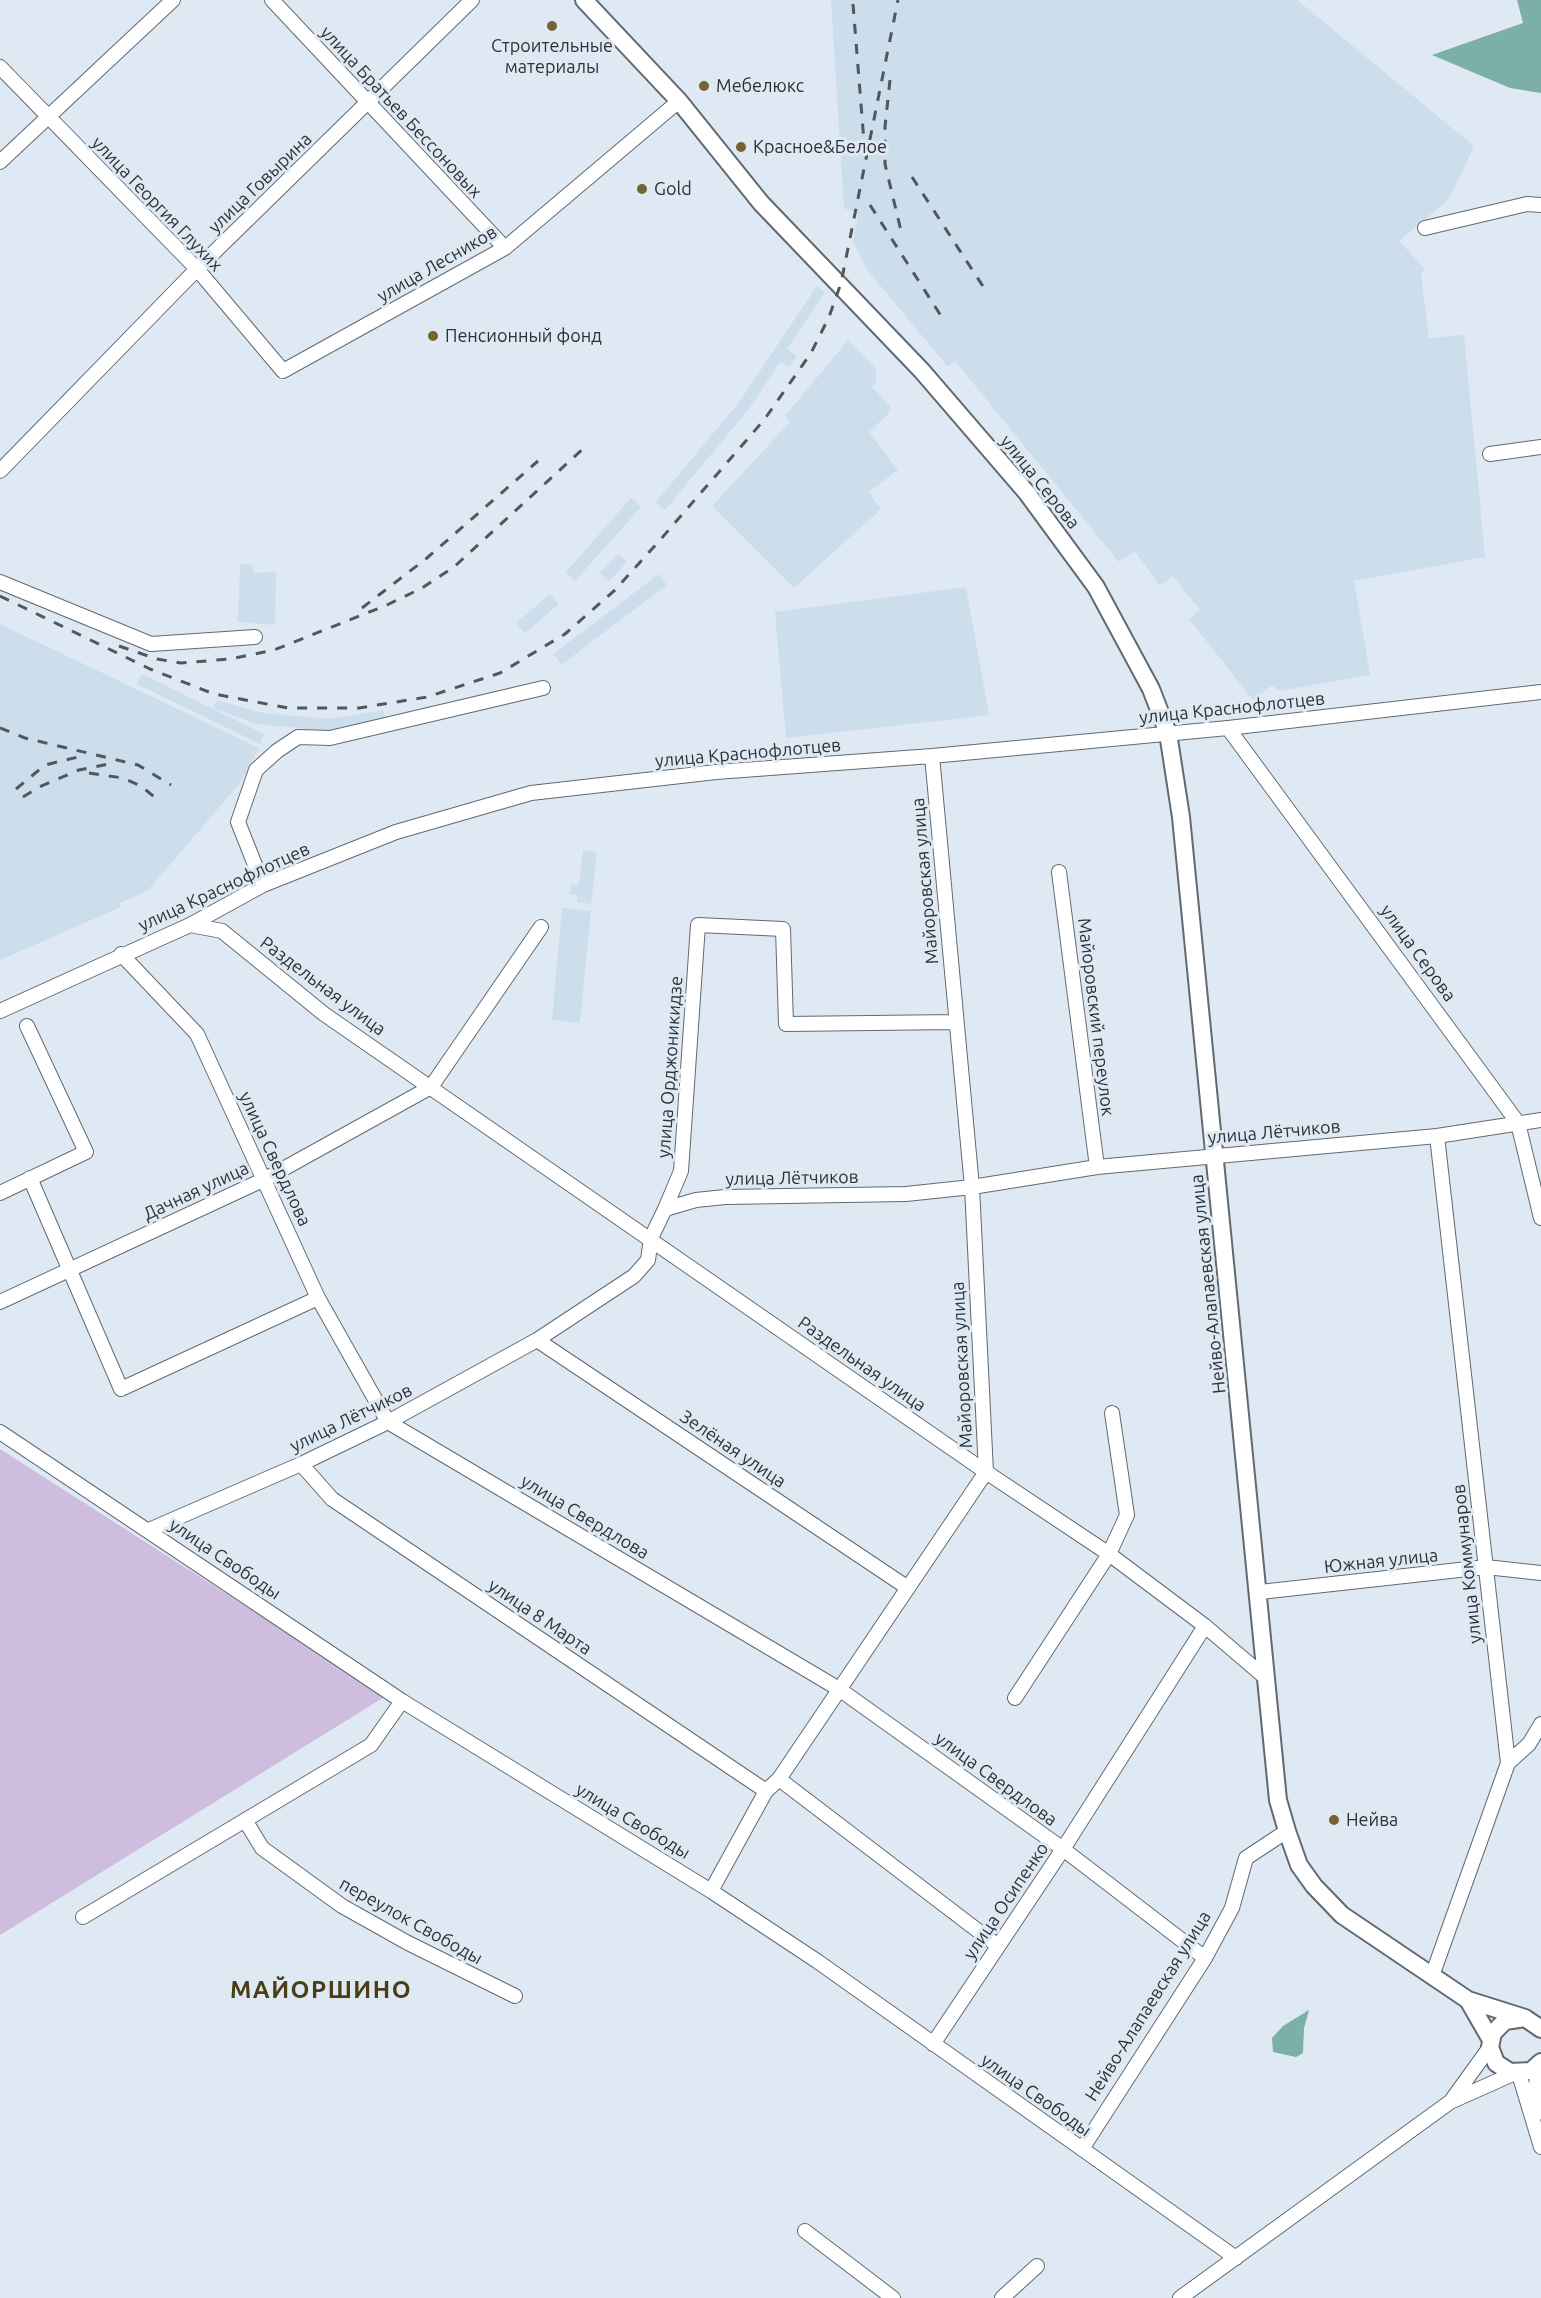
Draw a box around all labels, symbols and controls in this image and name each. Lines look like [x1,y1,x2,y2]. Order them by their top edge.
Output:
marker: Строительные материалы [545,19,559,33]
street label: улица Братьев Бессоновых [316,22,486,202]
place label: Строительные материалы [491,35,613,78]
place label: Мебелюкс [716,75,804,97]
marker: Мебелюкс [697,79,711,93]
street label: улица Говырина [204,128,316,238]
street label: улица Георгия Глухих [87,132,227,276]
place label: Красное&Белое [753,136,887,158]
marker: Красное&Белое [734,140,748,154]
place label: Gold [654,178,692,200]
marker: Gold [635,182,649,196]
street label: улица Лесников [373,221,501,307]
place label: Пенсионный фонд [445,325,602,347]
marker: Пенсионный фонд [426,329,440,343]
street label: улица Серова [996,431,1084,533]
street label: улица Краснофлотцев [1138,688,1326,728]
street label: улица Краснофлотцев [654,734,842,772]
street label: Майоровская улица [907,797,943,965]
street label: улица Краснофлотцев [135,838,313,936]
street label: улица Серова [1376,900,1460,1006]
street label: Майоровский переулок [1073,917,1119,1117]
street label: Раздельная улица [256,932,390,1040]
street label: улица Орджоникидзе [653,975,687,1159]
street label: улица Свердлова [234,1088,316,1230]
street label: улица Лётчиков [1207,1115,1341,1149]
street label: Дачная улица [140,1157,252,1225]
street label: улица Лётчиков [725,1166,859,1190]
street label: Нейво-Алапаевская улица [1186,1173,1230,1395]
street label: Майоровская улица [947,1281,977,1449]
street label: Раздельная улица [794,1312,930,1416]
street label: улица Лётчиков [286,1379,416,1457]
street label: Зелёная улица [676,1406,790,1492]
street label: улица Свердлова [517,1470,653,1564]
street label: улица Коммунаров [1448,1483,1486,1645]
street label: улица Свободы [165,1514,285,1604]
street label: Южная улица [1323,1544,1439,1578]
street label: улица 8 Марта [484,1574,596,1660]
street label: улица Свердлова [931,1727,1061,1831]
street label: улица Свободы [572,1778,694,1864]
place label: Нейва [1346,1809,1398,1831]
marker: Нейва [1327,1813,1341,1827]
street label: улица Осипенко [959,1838,1053,1964]
street label: переулок Свободы [336,1873,486,1969]
street label: Нейво-Алапаевская улица [1080,1907,1216,2105]
district label: МАЙОРШИНО [230,1976,412,2004]
street label: улица Свободы [977,2049,1095,2141]

